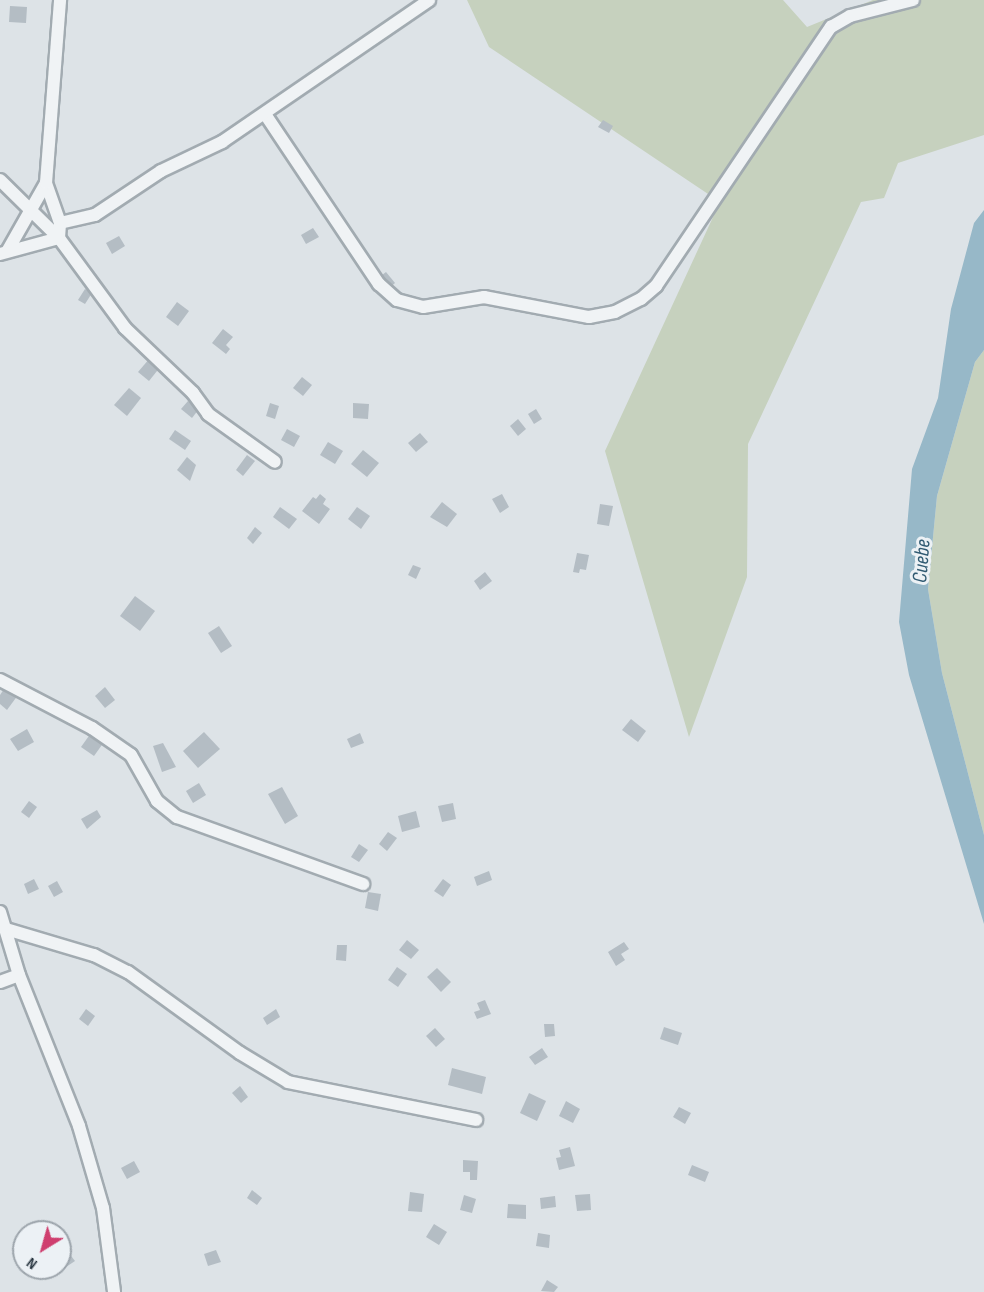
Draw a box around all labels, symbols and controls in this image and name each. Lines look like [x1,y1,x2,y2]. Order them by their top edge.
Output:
water label: Cuebe [908,538,936,584]
north arrow [12,1220,72,1280]
text: N [23,1253,41,1273]

